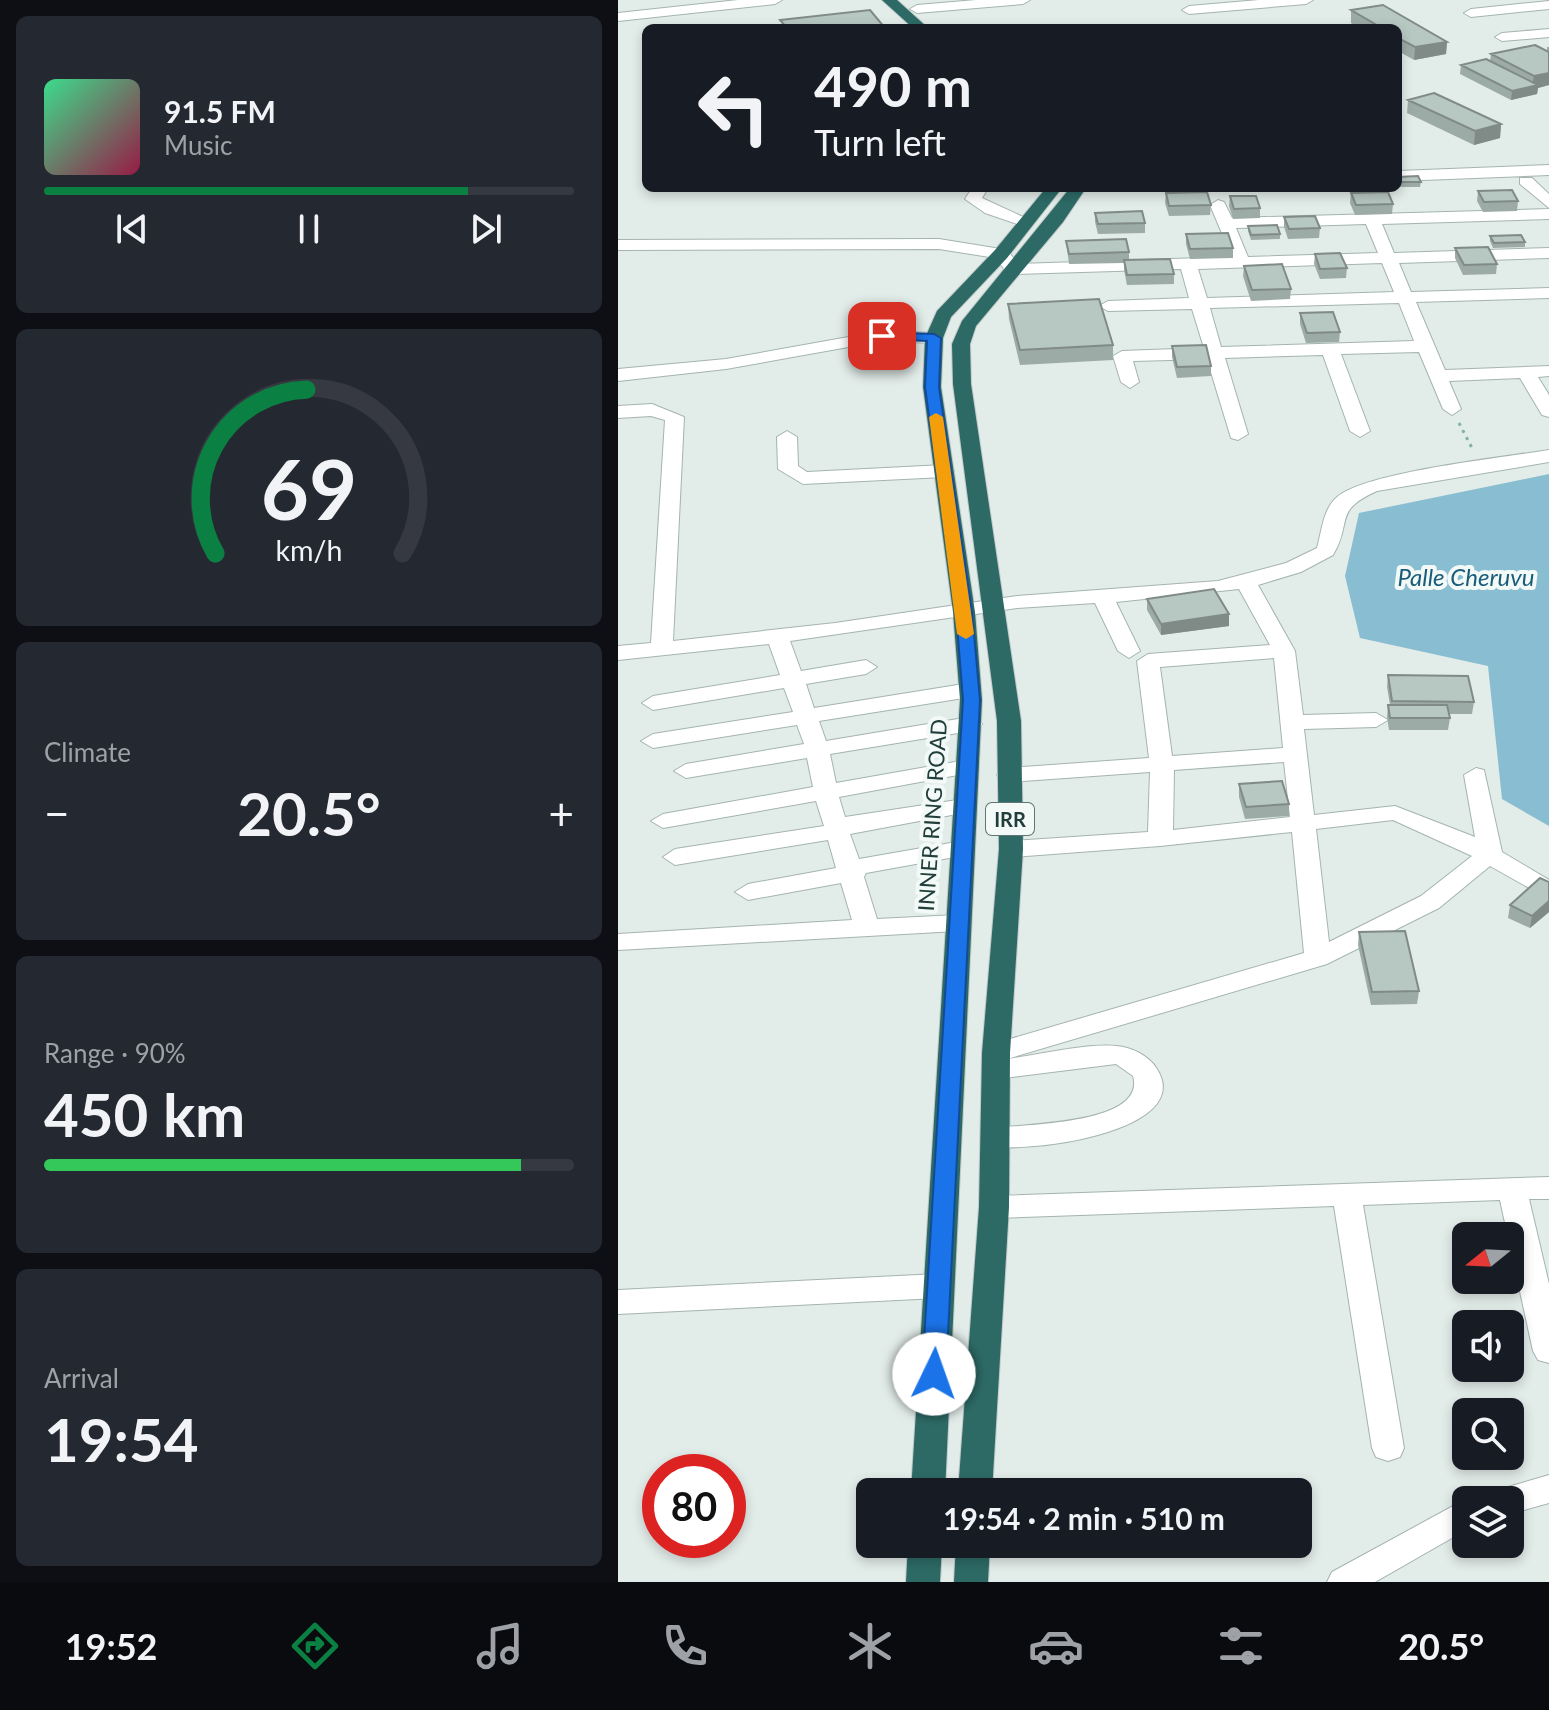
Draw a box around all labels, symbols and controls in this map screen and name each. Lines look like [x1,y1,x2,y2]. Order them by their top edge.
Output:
text: 490 m [814,52,972,119]
icon: left [682,56,786,160]
text: 91.5 FM [164,93,276,129]
text: Turn left [814,120,946,164]
text: Music [164,129,232,161]
icon: previous [110,207,154,251]
icon: pause [287,207,331,251]
icon: next [464,207,508,251]
pin [848,302,916,370]
icon: arrive [860,314,904,358]
text: 69 [261,437,357,537]
text: km/h [276,533,342,567]
water label: Palle Cheruvu [1397,562,1535,591]
street label: INNER RING ROAD [912,718,952,912]
text: Climate [44,736,131,768]
text: 20.5° [237,777,381,849]
text: − [44,787,70,839]
text: + [548,787,574,839]
road number: IRR [986,803,1034,835]
text: Range · 90% [44,1037,186,1069]
text: 450 km [44,1078,245,1150]
north arrow [1452,1222,1524,1294]
map controls [1452,1222,1524,1558]
button: sound [1452,1310,1524,1382]
position arrow [892,1332,976,1416]
text: Arrival [44,1362,119,1394]
button: search [1452,1398,1524,1470]
text: 19:54 [44,1403,199,1475]
speed limit sign: 80 [642,1454,746,1558]
button: layers [1452,1486,1524,1558]
text: 19:54 · 2 min · 510 m [943,1500,1225,1536]
icon: directions [287,1618,343,1674]
icon: music [472,1618,528,1674]
icon: phone [657,1618,713,1674]
icon: climate [842,1618,898,1674]
icon: car [1028,1618,1084,1674]
icon: filters [1213,1618,1269,1674]
text: 19:52 [65,1624,157,1668]
text: 20.5° [1398,1624,1484,1668]

